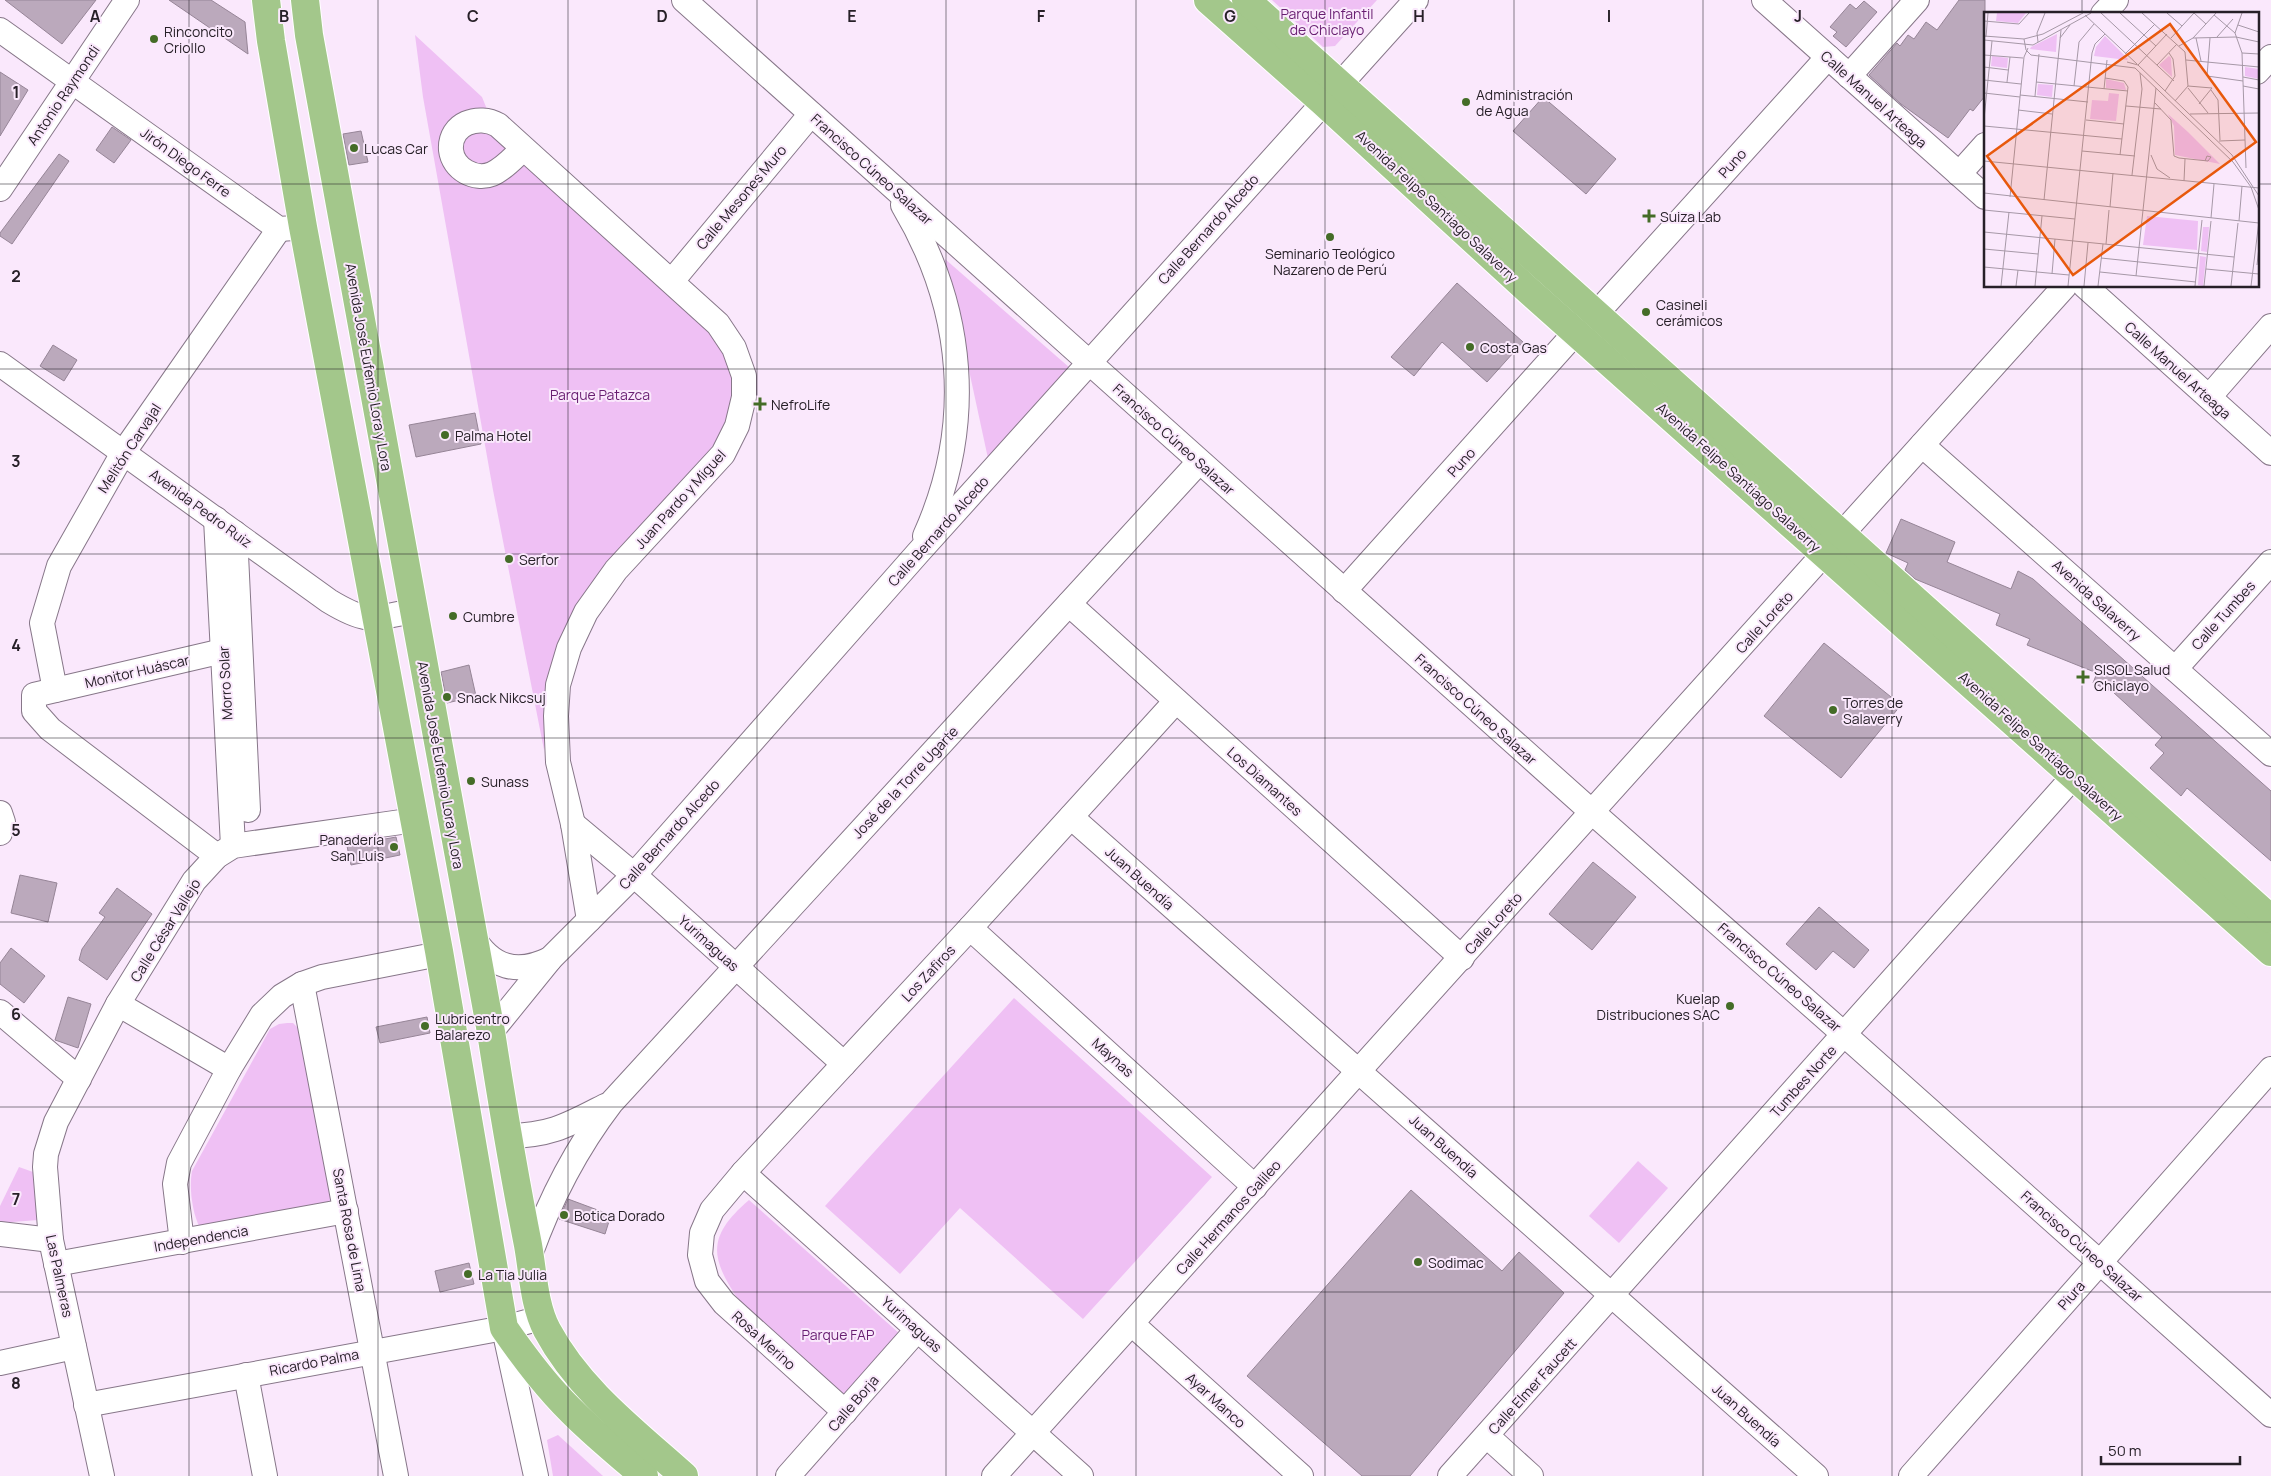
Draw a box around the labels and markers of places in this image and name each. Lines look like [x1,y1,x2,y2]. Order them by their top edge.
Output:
place label: Rinconcito Criollo [164,22,233,57]
marker: Rinconcito Criollo [148,33,160,45]
place label: Administración de Agua [1476,85,1573,120]
marker: Administración de Agua [1460,96,1472,108]
place label: Lucas Car [364,139,428,158]
marker: Lucas Car [348,142,360,154]
place label: Suiza Lab [1660,207,1721,226]
marker: Suiza Lab [1642,209,1656,223]
marker: Seminario Teológico Nazareno de Perú [1324,231,1336,243]
place label: Seminario Teológico Nazareno de Perú [1265,244,1395,279]
place label: Casineli cerámicos [1656,295,1723,330]
marker: Casineli cerámicos [1640,306,1652,318]
place label: Costa Gas [1480,338,1547,357]
marker: Costa Gas [1464,341,1476,353]
place label: NefroLife [771,395,830,414]
marker: NefroLife [753,397,767,411]
place label: Palma Hotel [455,426,531,445]
marker: Palma Hotel [439,429,451,441]
place label: Serfor [519,550,559,569]
marker: Serfor [503,553,515,565]
place label: Cumbre [463,607,515,626]
marker: Cumbre [447,610,459,622]
place label: SISOL Salud Chiclayo [2094,660,2170,695]
marker: SISOL Salud Chiclayo [2076,670,2090,684]
place label: Snack Nikcsuj [457,688,546,707]
marker: Snack Nikcsuj [441,691,453,703]
place label: Torres de Salaverry [1843,693,1903,728]
marker: Torres de Salaverry [1827,704,1839,716]
place label: Sunass [481,772,529,791]
marker: Sunass [465,775,477,787]
place label: Panadería San Luis [319,830,384,865]
marker: Panadería San Luis [388,841,400,853]
place label: Kuelap Distribuciones SAC [1597,989,1720,1024]
marker: Kuelap Distribuciones SAC [1724,1000,1736,1012]
place label: Lubricentro Balarezo [435,1009,510,1044]
marker: Lubricentro Balarezo [419,1020,431,1032]
place label: Botica Dorado [574,1206,665,1225]
marker: Botica Dorado [558,1209,570,1221]
place label: Sodimac [1428,1253,1484,1272]
marker: Sodimac [1412,1256,1424,1268]
place label: La Tia Julia [478,1265,547,1284]
marker: La Tia Julia [462,1268,474,1280]

